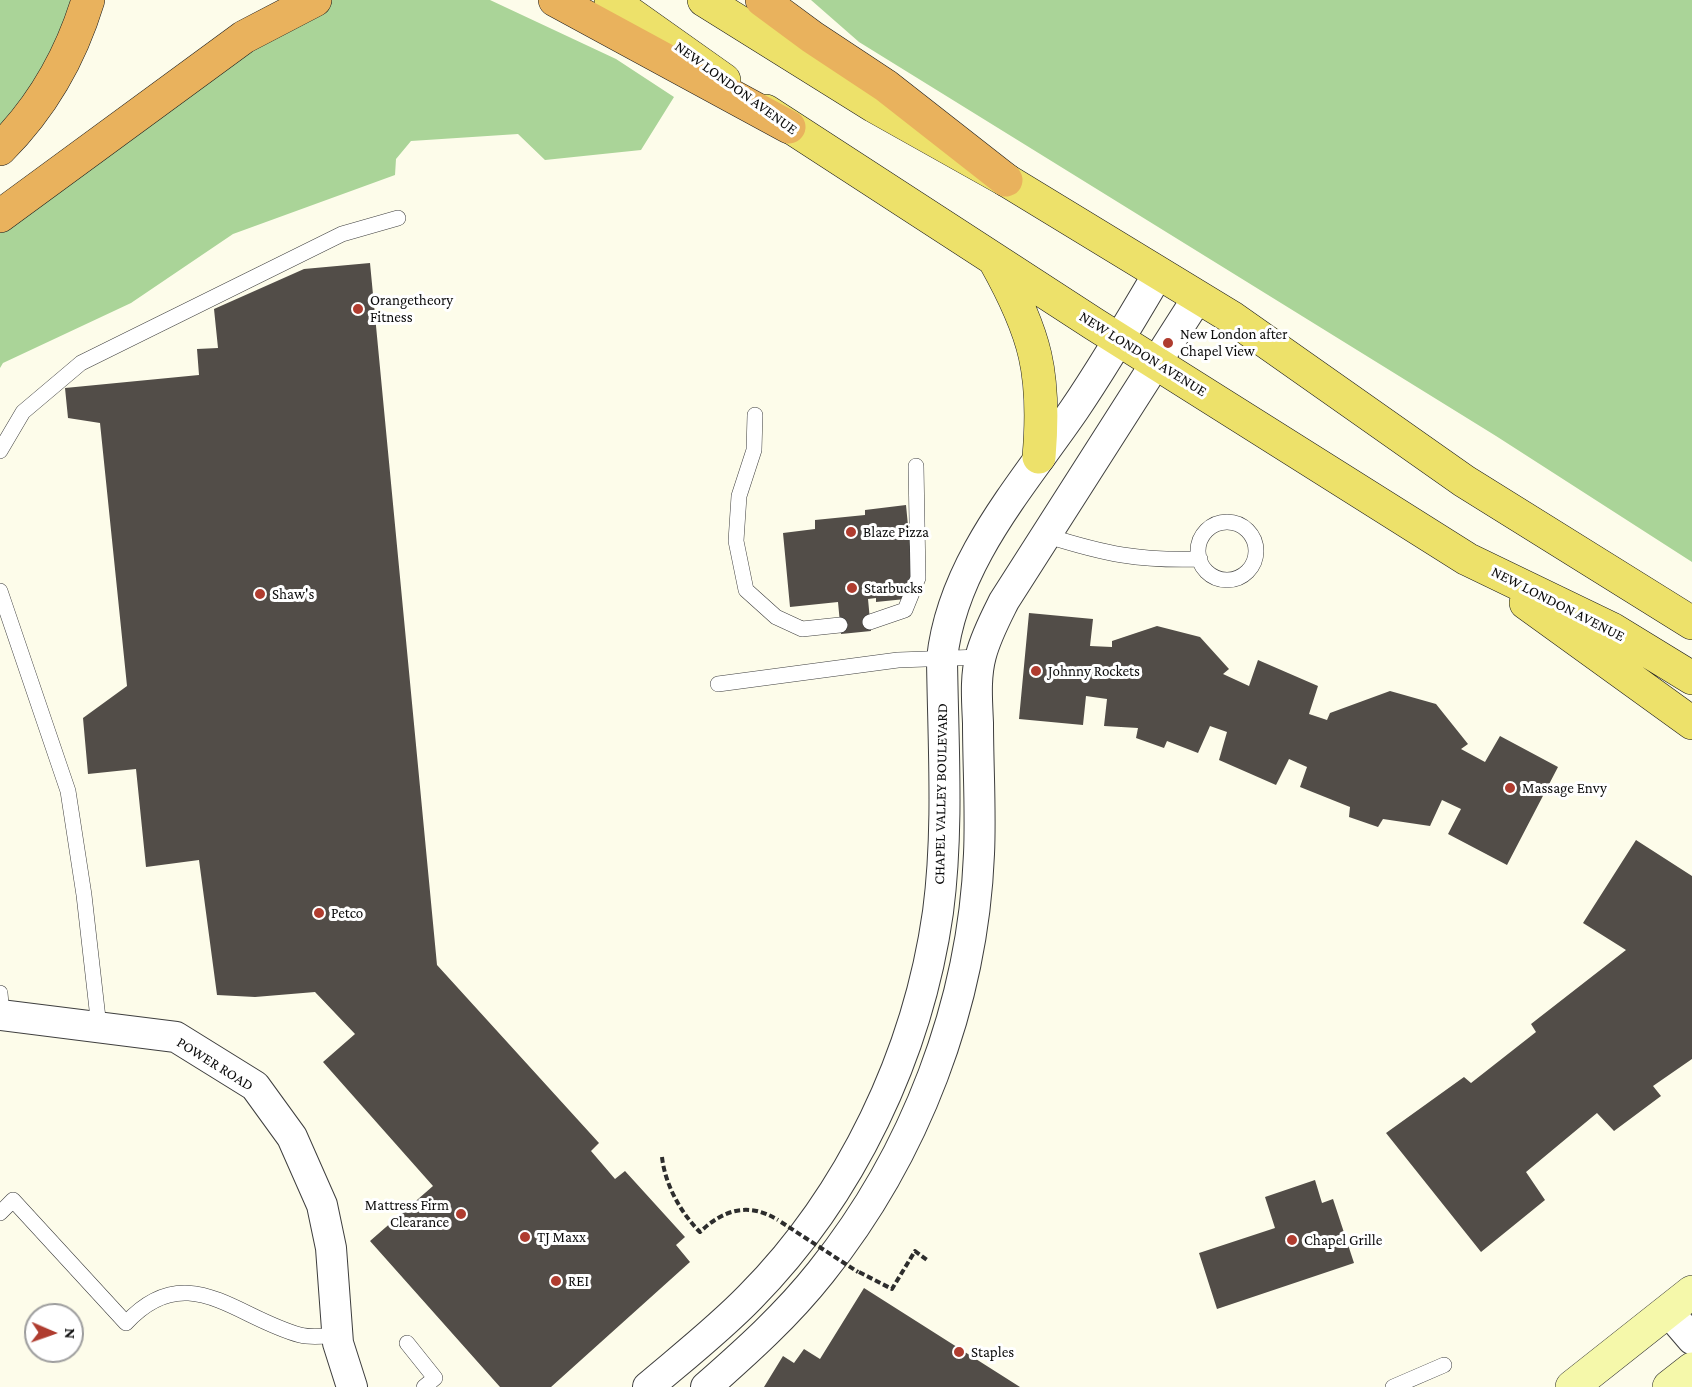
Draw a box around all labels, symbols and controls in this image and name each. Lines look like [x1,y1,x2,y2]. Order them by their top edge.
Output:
street label: NEW LONDON AVENUE [671,37,801,139]
place label: Orangetheory Fitness [370,291,453,326]
marker: Orangetheory Fitness [351,302,365,316]
street label: NEW LONDON AVENUE [1076,307,1210,401]
place label: New London after Chapel View [1180,325,1288,360]
marker: New London after Chapel View [1161,336,1175,350]
place label: Blaze Pizza [863,523,929,541]
marker: Blaze Pizza [844,525,858,539]
street label: NEW LONDON AVENUE [1488,563,1628,645]
place label: Starbucks [864,579,923,597]
marker: Starbucks [845,581,859,595]
place label: Shaw's [272,585,314,603]
marker: Shaw's [253,587,267,601]
place label: Johnny Rockets [1048,662,1140,680]
marker: Johnny Rockets [1029,664,1043,678]
street label: CHAPEL VALLEY BOULEVARD [930,703,952,885]
place label: Massage Envy [1522,779,1607,797]
marker: Massage Envy [1503,781,1517,795]
place label: Petco [331,904,363,922]
marker: Petco [312,906,326,920]
street label: POWER ROAD [173,1033,257,1095]
place label: Mattress Firm Clearance [365,1196,449,1231]
marker: Mattress Firm Clearance [454,1207,468,1221]
place label: TJ Maxx [537,1228,586,1246]
marker: TJ Maxx [518,1230,532,1244]
place label: Chapel Grille [1304,1231,1382,1249]
marker: Chapel Grille [1285,1233,1299,1247]
place label: REI [568,1272,589,1290]
marker: REI [549,1274,563,1288]
north arrow [24,1303,84,1363]
text: N [62,1328,79,1339]
place label: Staples [971,1343,1014,1361]
marker: Staples [952,1345,966,1359]

